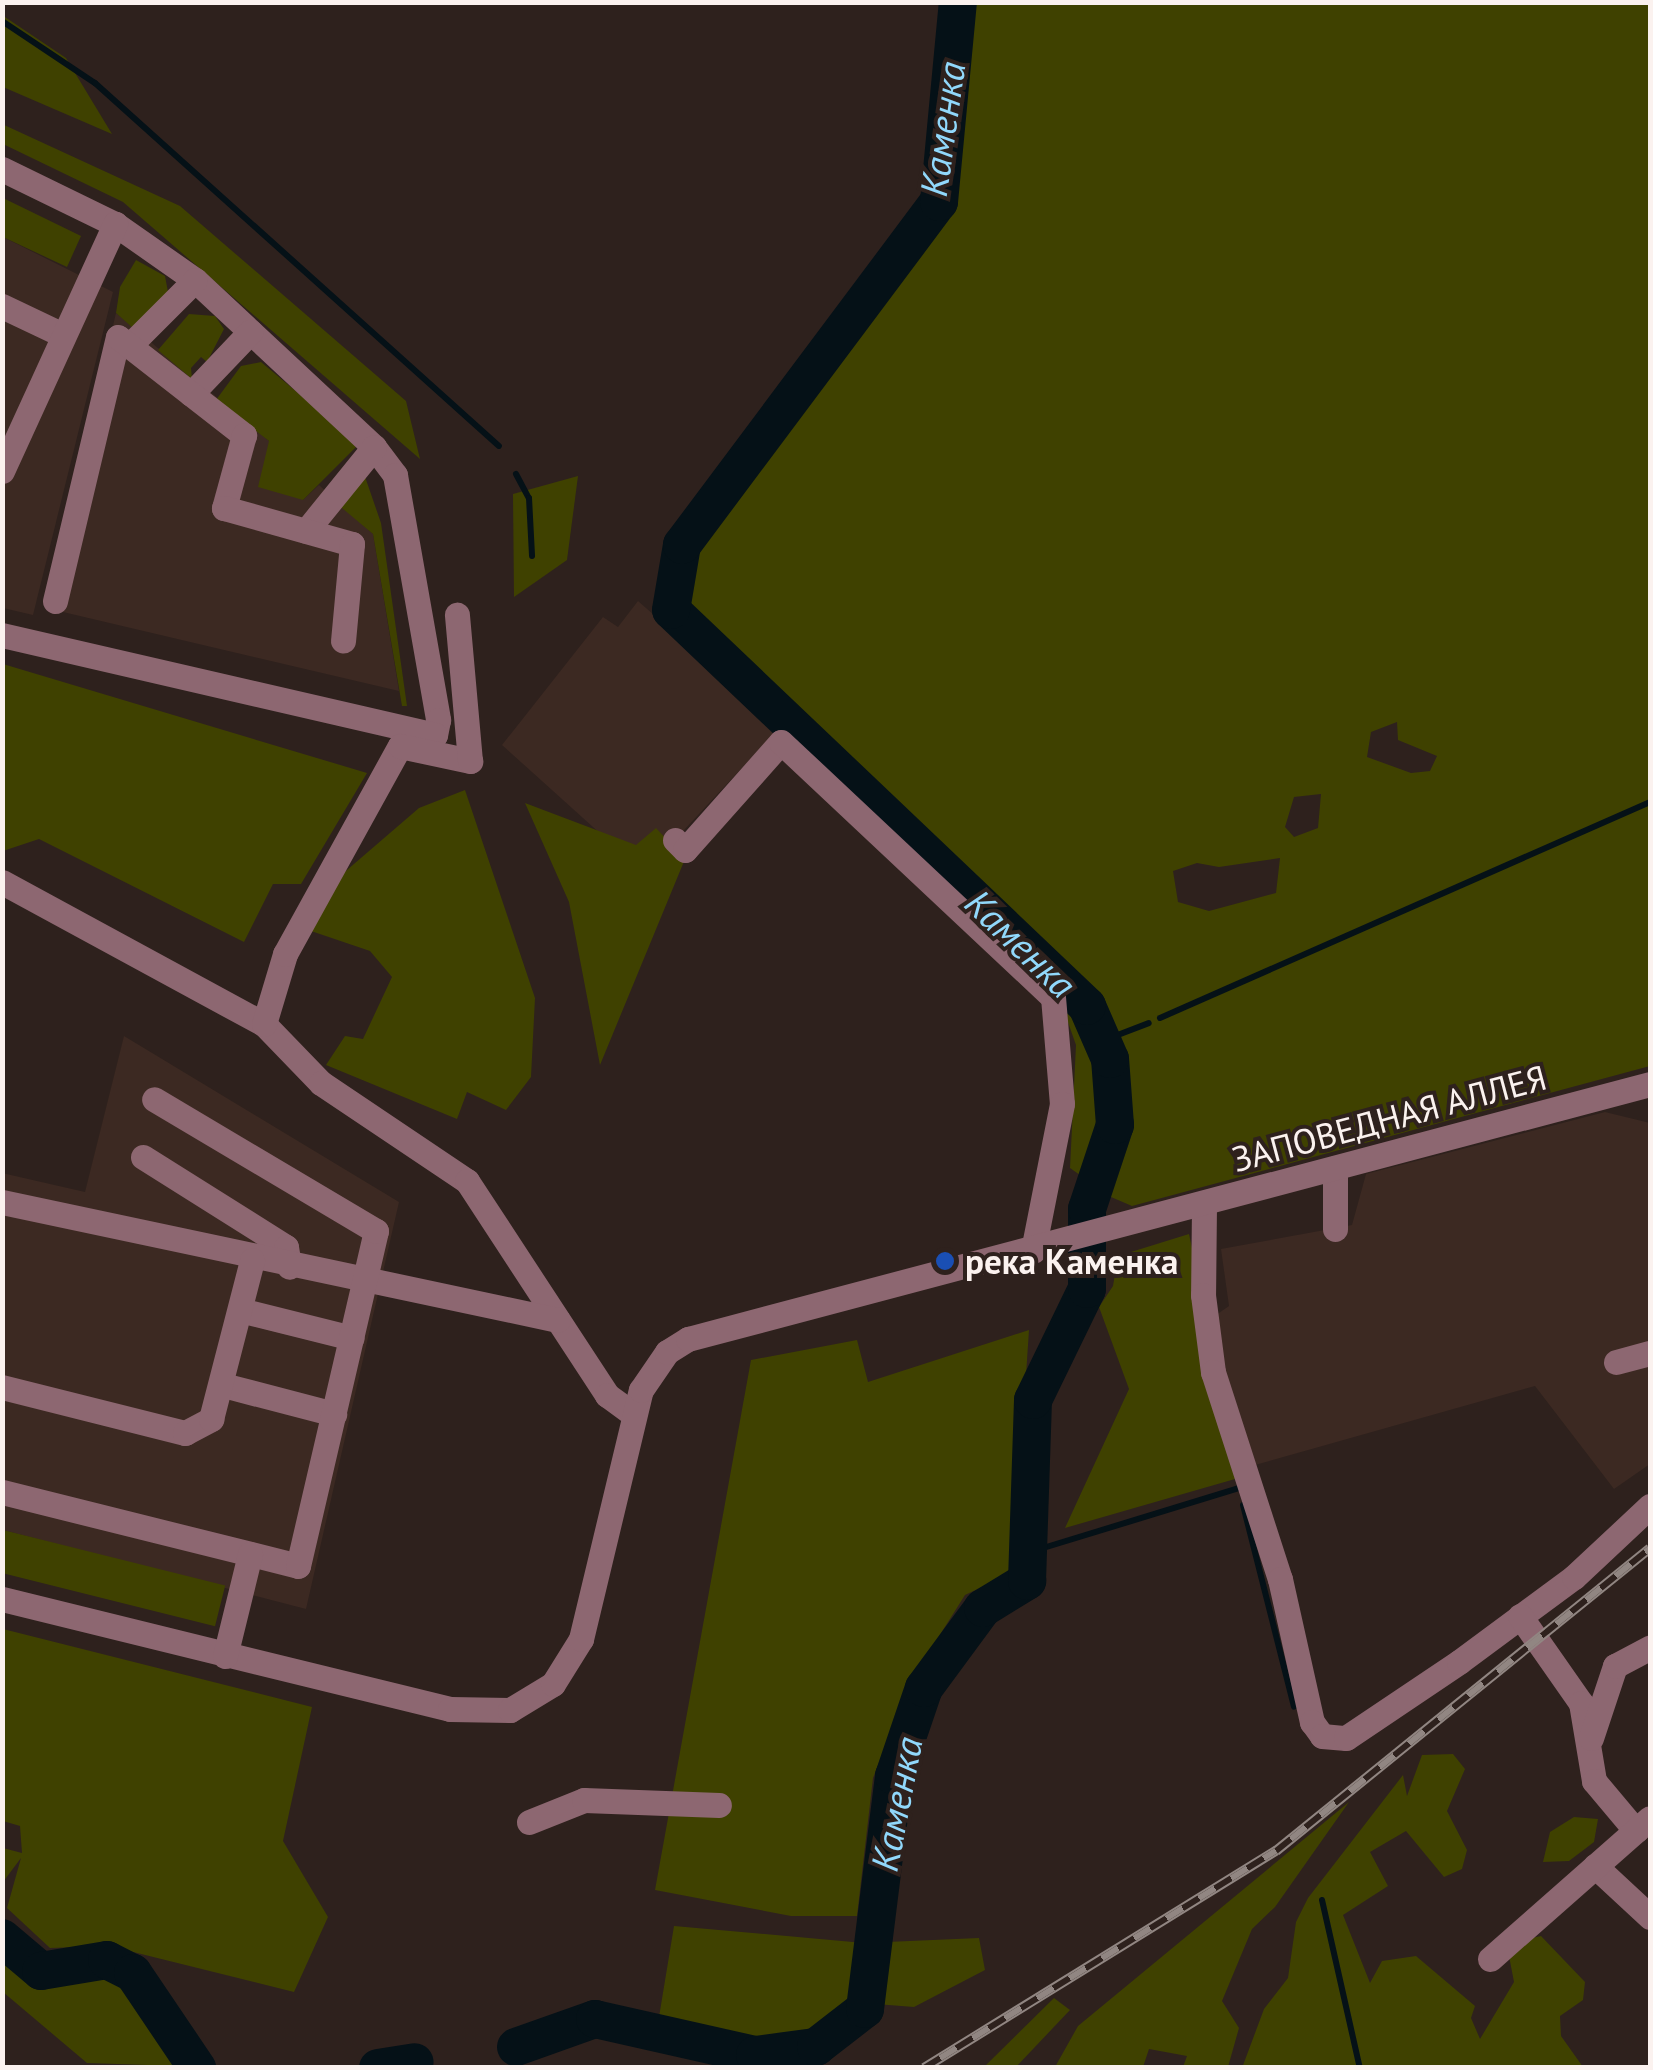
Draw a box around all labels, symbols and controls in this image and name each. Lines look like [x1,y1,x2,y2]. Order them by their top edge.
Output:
water label: Каменка [910,59,974,199]
water label: Каменка [956,880,1086,1006]
street label: ЗАПОВЕДНАЯ АЛЛЕЯ [1227,1056,1551,1180]
place label: река Каменка [965,1240,1178,1282]
marker: река Каменка [934,1250,956,1272]
water label: Каменка [861,1733,931,1875]

